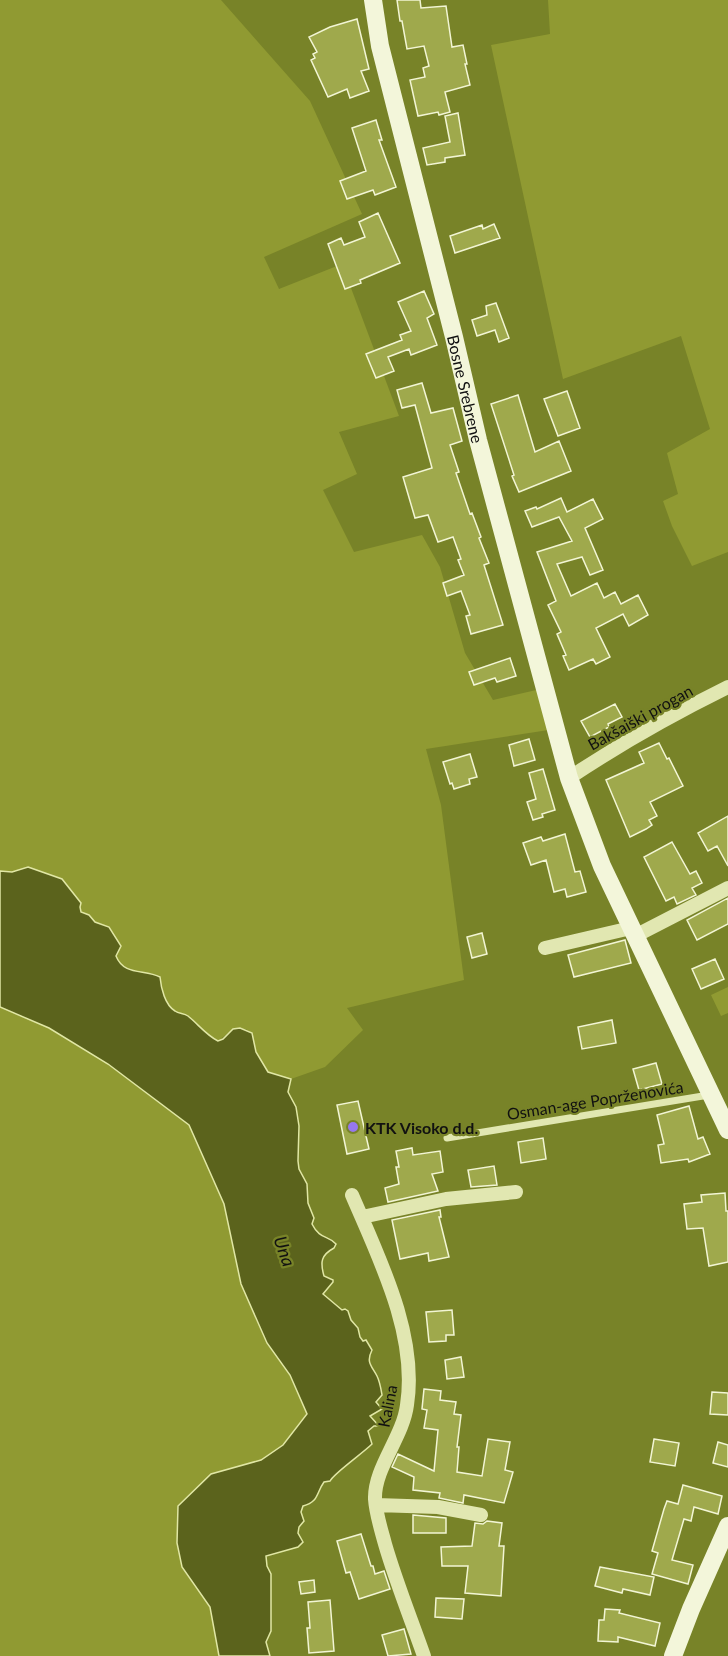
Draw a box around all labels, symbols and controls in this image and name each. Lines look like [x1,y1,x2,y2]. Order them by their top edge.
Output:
street label: Bosne Srebrene [444,333,488,445]
street label: Bakšaiški progan [584,680,696,754]
street label: Osman-age Poprženovića [505,1077,685,1123]
place label: KTK Visoko d.d. [365,1118,478,1137]
marker: KTK Visoko d.d. [346,1120,360,1134]
water label: Una [270,1233,300,1269]
street label: Kalina [374,1383,400,1429]

